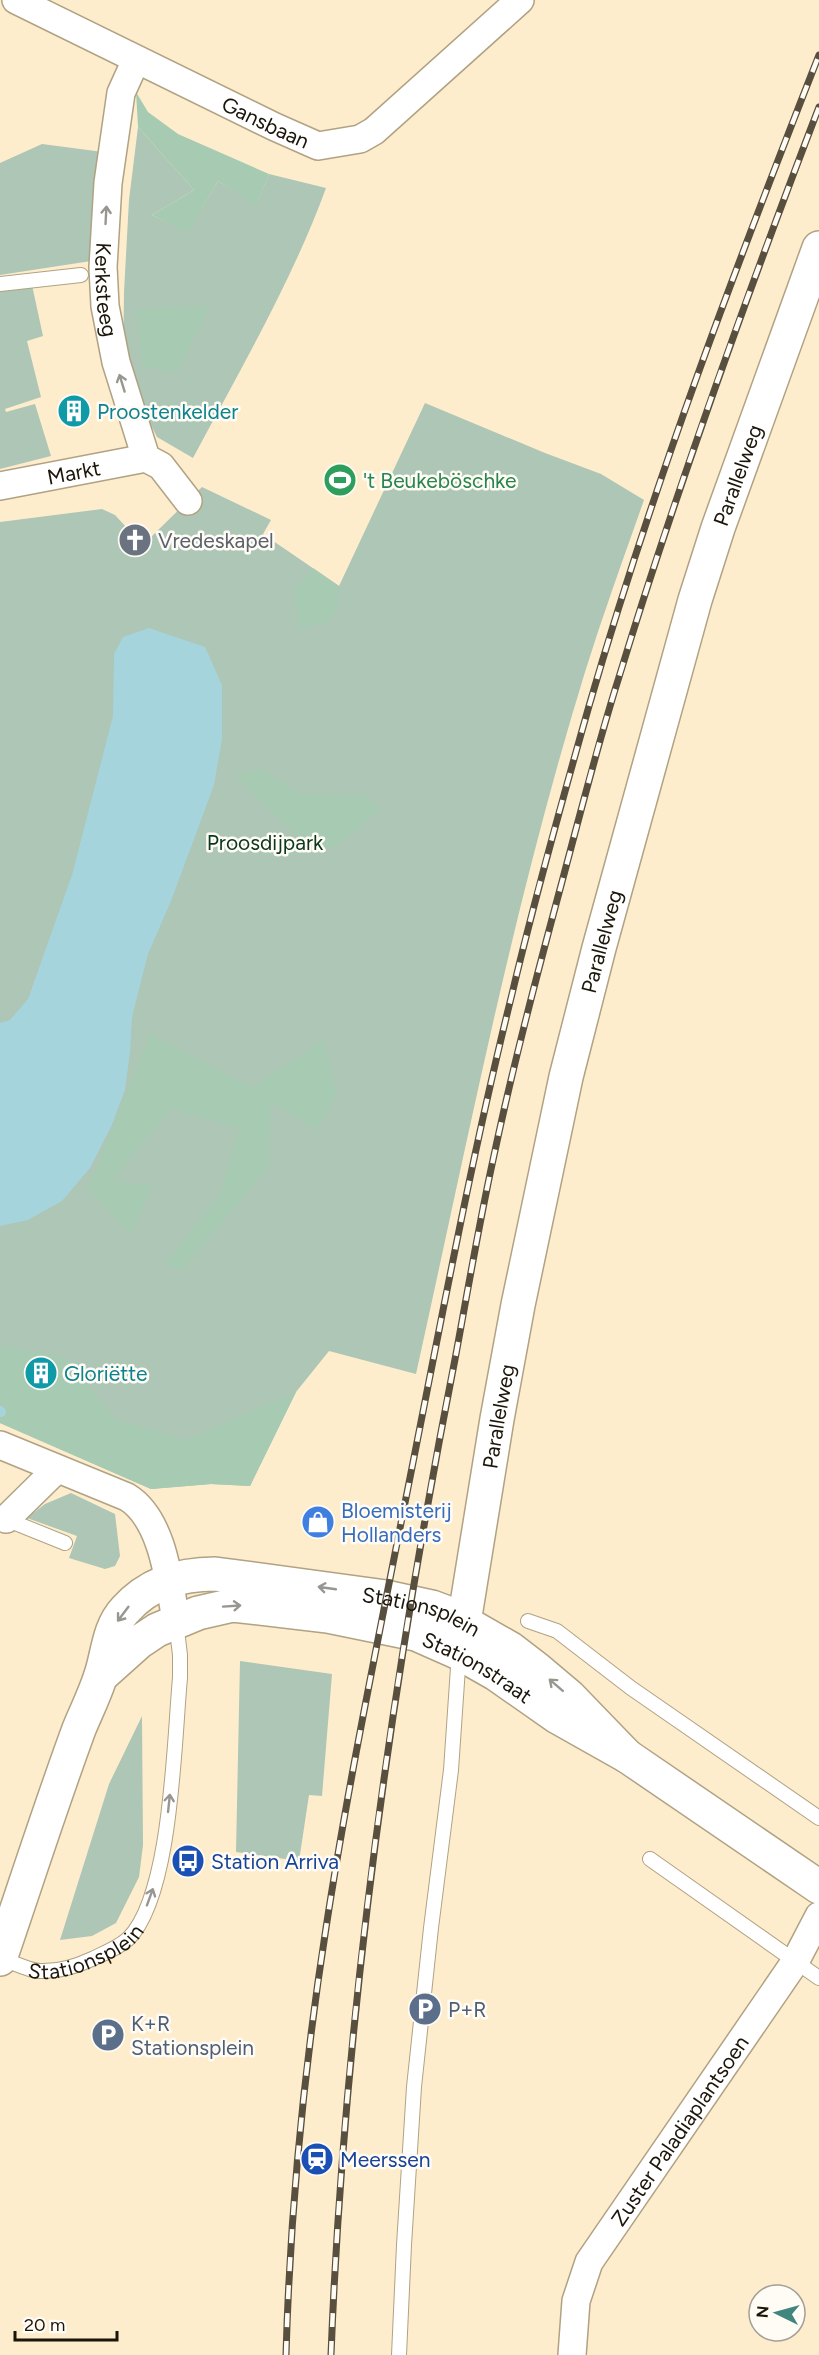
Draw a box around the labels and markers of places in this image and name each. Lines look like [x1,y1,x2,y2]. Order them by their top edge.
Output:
building icon: Proostenkelder [56,393,92,429]
place label: Proostenkelder [97,399,238,424]
sports icon: 't Beukeböschke [322,462,358,498]
place label: 't Beukeböschke [363,468,517,493]
church icon: Vredeskapel [117,522,153,558]
place label: Vredeskapel [158,528,274,553]
building icon: Gloriëtte [23,1355,59,1391]
place label: Gloriëtte [64,1361,148,1386]
place label: Bloemisterij Hollanders [341,1498,452,1547]
shop icon: Bloemisterij Hollanders [300,1504,336,1540]
bus stop icon: Station Arriva [170,1843,206,1879]
place label: Station Arriva [211,1849,339,1874]
parking icon: P+R [407,1991,443,2027]
place label: P+R [448,1997,486,2022]
place label: K+R Stationsplein [131,2011,254,2060]
parking icon: K+R Stationsplein [90,2017,126,2053]
station icon: Meerssen [299,2141,335,2177]
place label: Meerssen [340,2147,431,2172]

